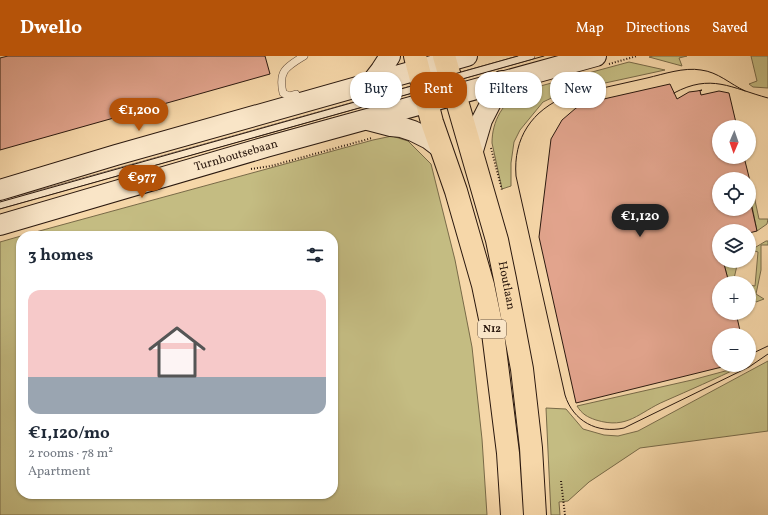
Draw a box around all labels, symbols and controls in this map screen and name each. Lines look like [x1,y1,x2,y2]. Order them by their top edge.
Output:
text: Dwello [20,15,82,41]
text: Map [576,19,604,38]
text: Directions [626,19,690,38]
text: Saved [712,19,748,38]
chip: Buy [350,72,402,108]
chip: Rent [410,72,467,108]
chip: Filters [475,72,542,108]
chip: New [550,72,606,108]
pin: €1,200 [106,98,172,132]
text: €1,200 [118,102,160,120]
north arrow [712,120,756,164]
map controls [712,120,756,372]
street label: Turnhoutsebaan [192,136,280,176]
pin: €977 [118,165,166,199]
text: €977 [127,169,157,187]
button: locate [712,172,756,216]
pin: €1,120 [607,204,673,238]
text: €1,120 [621,208,659,226]
button: layers [712,224,756,268]
text: 3 homes [28,244,93,267]
icon: filters [304,244,326,266]
street label: Houtlaan [494,260,519,311]
button: + [712,276,756,320]
icon: home [141,316,213,388]
road number: N12 [478,320,506,338]
button: − [712,328,756,372]
text: €1,120/mo [28,422,110,445]
text: 2 rooms · 78 m² [28,445,113,463]
text: Apartment [28,463,91,481]

